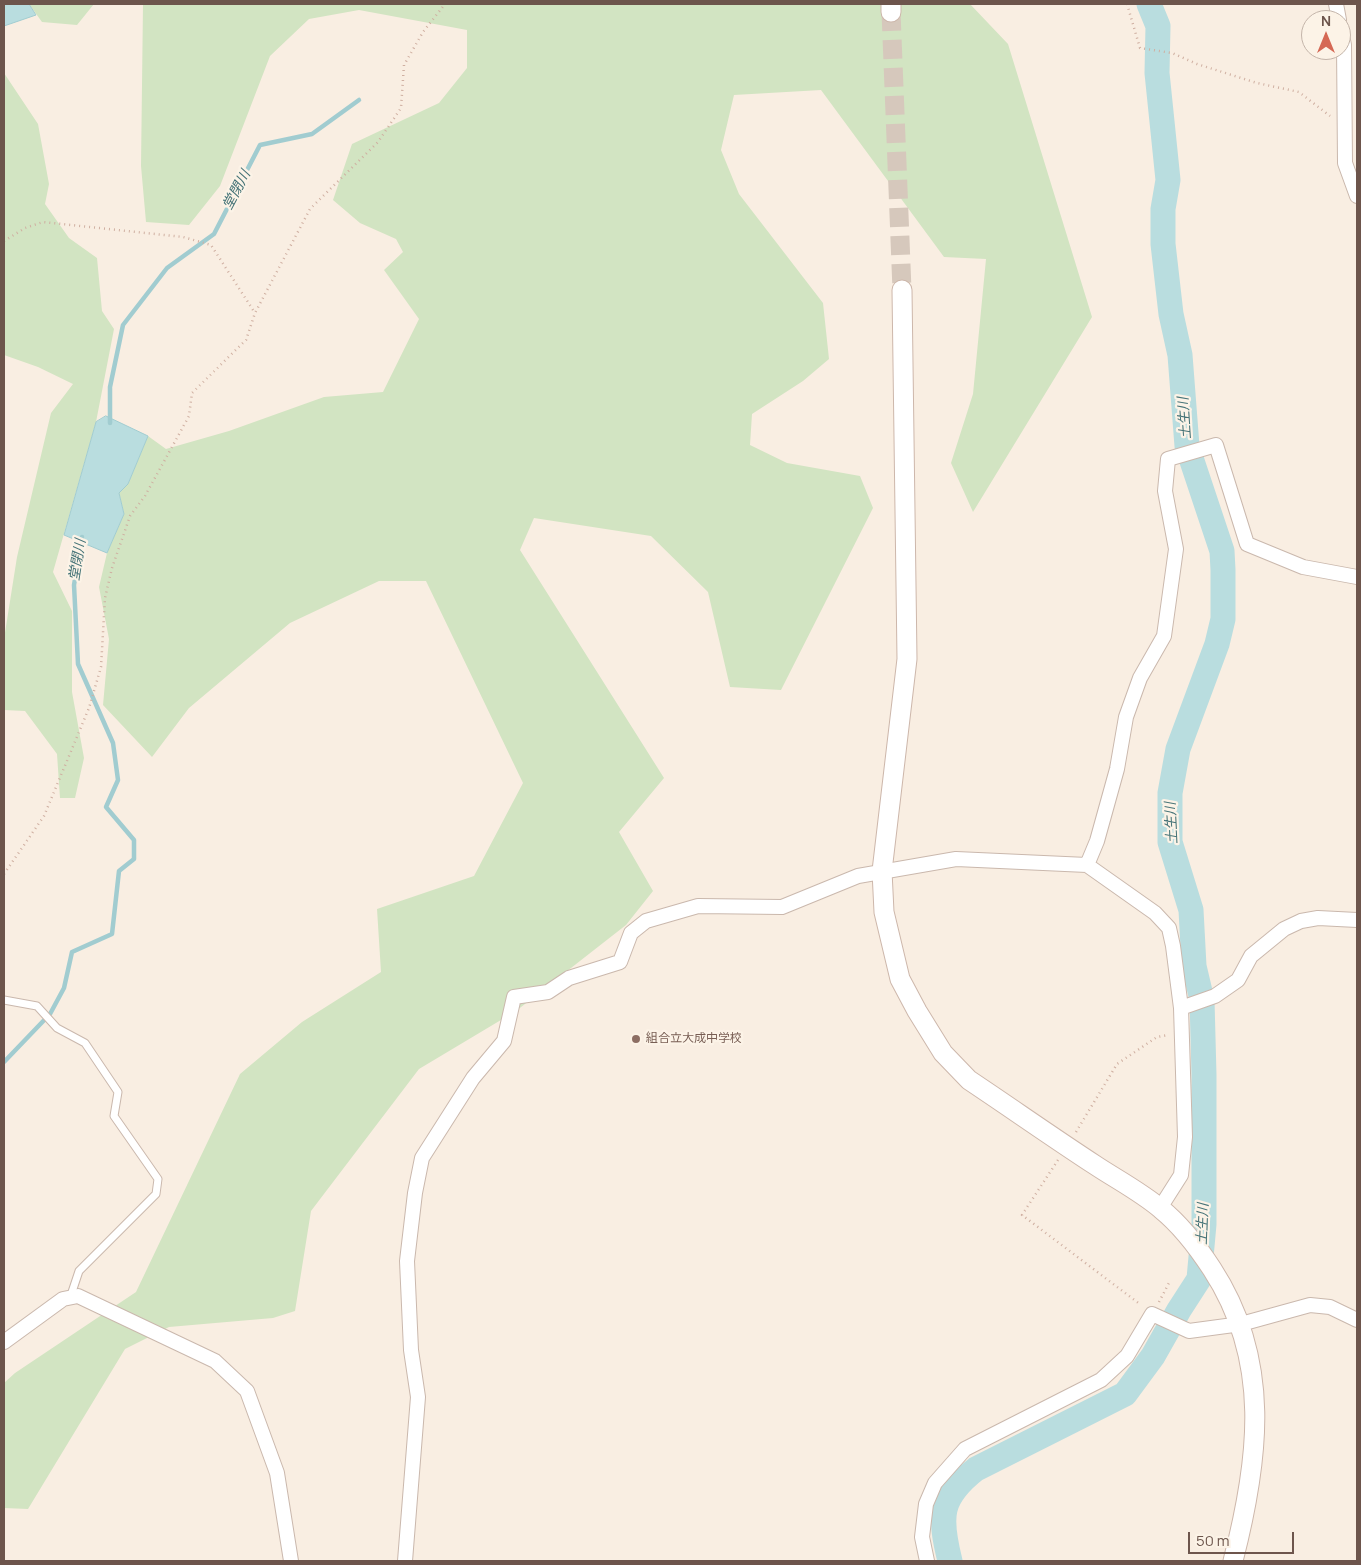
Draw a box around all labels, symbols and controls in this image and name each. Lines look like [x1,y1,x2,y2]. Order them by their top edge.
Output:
north arrow [1301,10,1351,60]
text: N [1321,11,1331,30]
water label: 堂閉川 [220,168,254,212]
water label: 土生川 [1175,396,1195,440]
water label: 堂閉川 [66,538,90,582]
water label: 土生川 [1163,802,1181,844]
place label: 組合立大成中学校 [646,1032,742,1046]
marker: 組合立大成中学校 [630,1033,642,1045]
water label: 土生川 [1194,1203,1212,1245]
scale bar [1191,1522,1297,1554]
text: 50 m [1196,1530,1230,1551]

